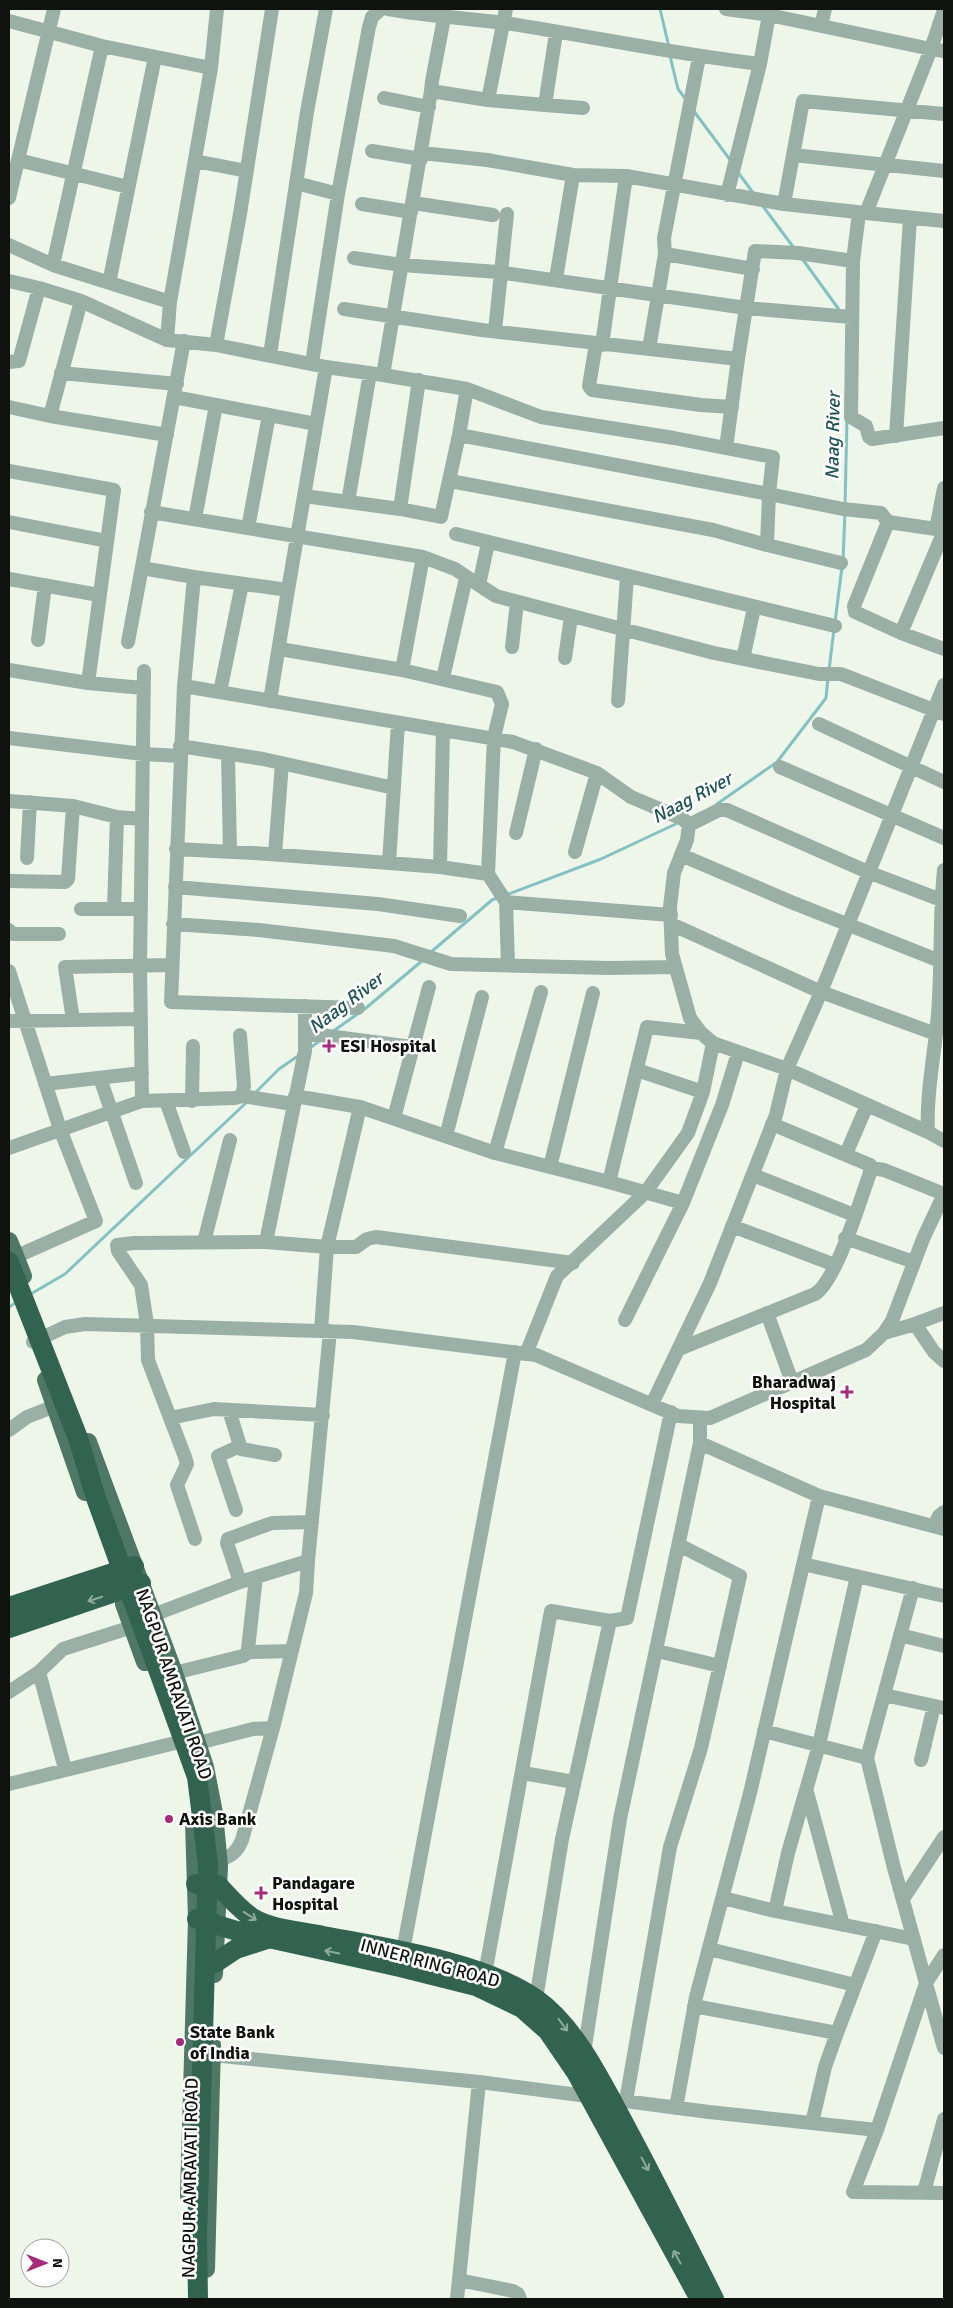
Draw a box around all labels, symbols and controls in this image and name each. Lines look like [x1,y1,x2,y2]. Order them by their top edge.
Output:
water label: Naag River [820,389,846,480]
water label: Naag River [648,765,739,829]
water label: Naag River [304,965,391,1039]
place label: ESI Hospital [340,1035,437,1057]
marker: ESI Hospital [322,1039,336,1053]
place label: Bharadwaj Hospital [752,1371,836,1414]
marker: Bharadwaj Hospital [840,1385,854,1399]
street label: NAGPUR AMRAVATI ROAD [131,1586,217,1782]
one-way arrow [87,1595,103,1605]
place label: Axis Bank [179,1808,257,1830]
marker: Axis Bank [163,1813,175,1825]
place label: Pandagare Hospital [272,1872,355,1915]
marker: Pandagare Hospital [254,1886,268,1900]
one-way arrow [243,1910,257,1921]
street label: INNER RING ROAD [358,1934,502,1992]
one-way arrow [324,1947,340,1956]
one-way arrow [558,2017,568,2031]
place label: State Bank of India [190,2021,276,2064]
marker: State Bank of India [174,2036,186,2048]
street label: NAGPUR AMRAVATI ROAD [177,2078,203,2278]
one-way arrow [641,2157,651,2171]
north arrow [20,2238,70,2288]
one-way arrow [671,2250,681,2264]
text: N [49,2258,66,2268]

